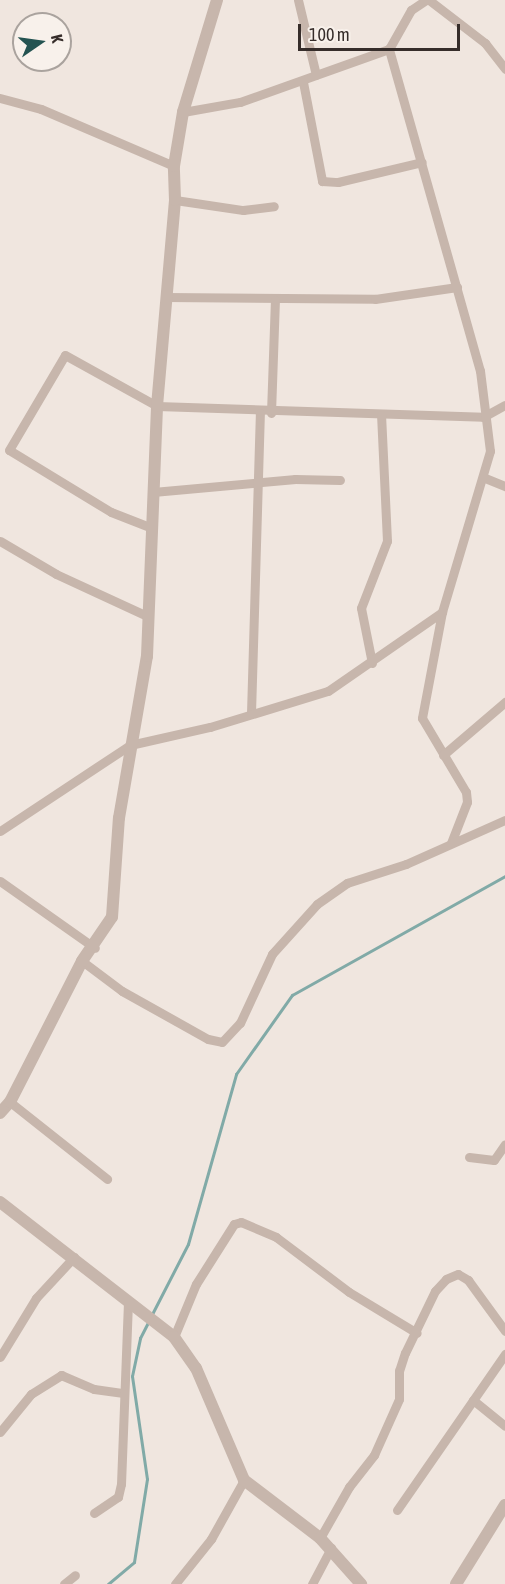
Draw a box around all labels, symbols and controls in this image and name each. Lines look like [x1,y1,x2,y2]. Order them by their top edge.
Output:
north arrow [12,12,72,72]
scale bar [301,12,463,50]
text: 100 m [309,24,350,45]
text: K [48,33,67,44]

